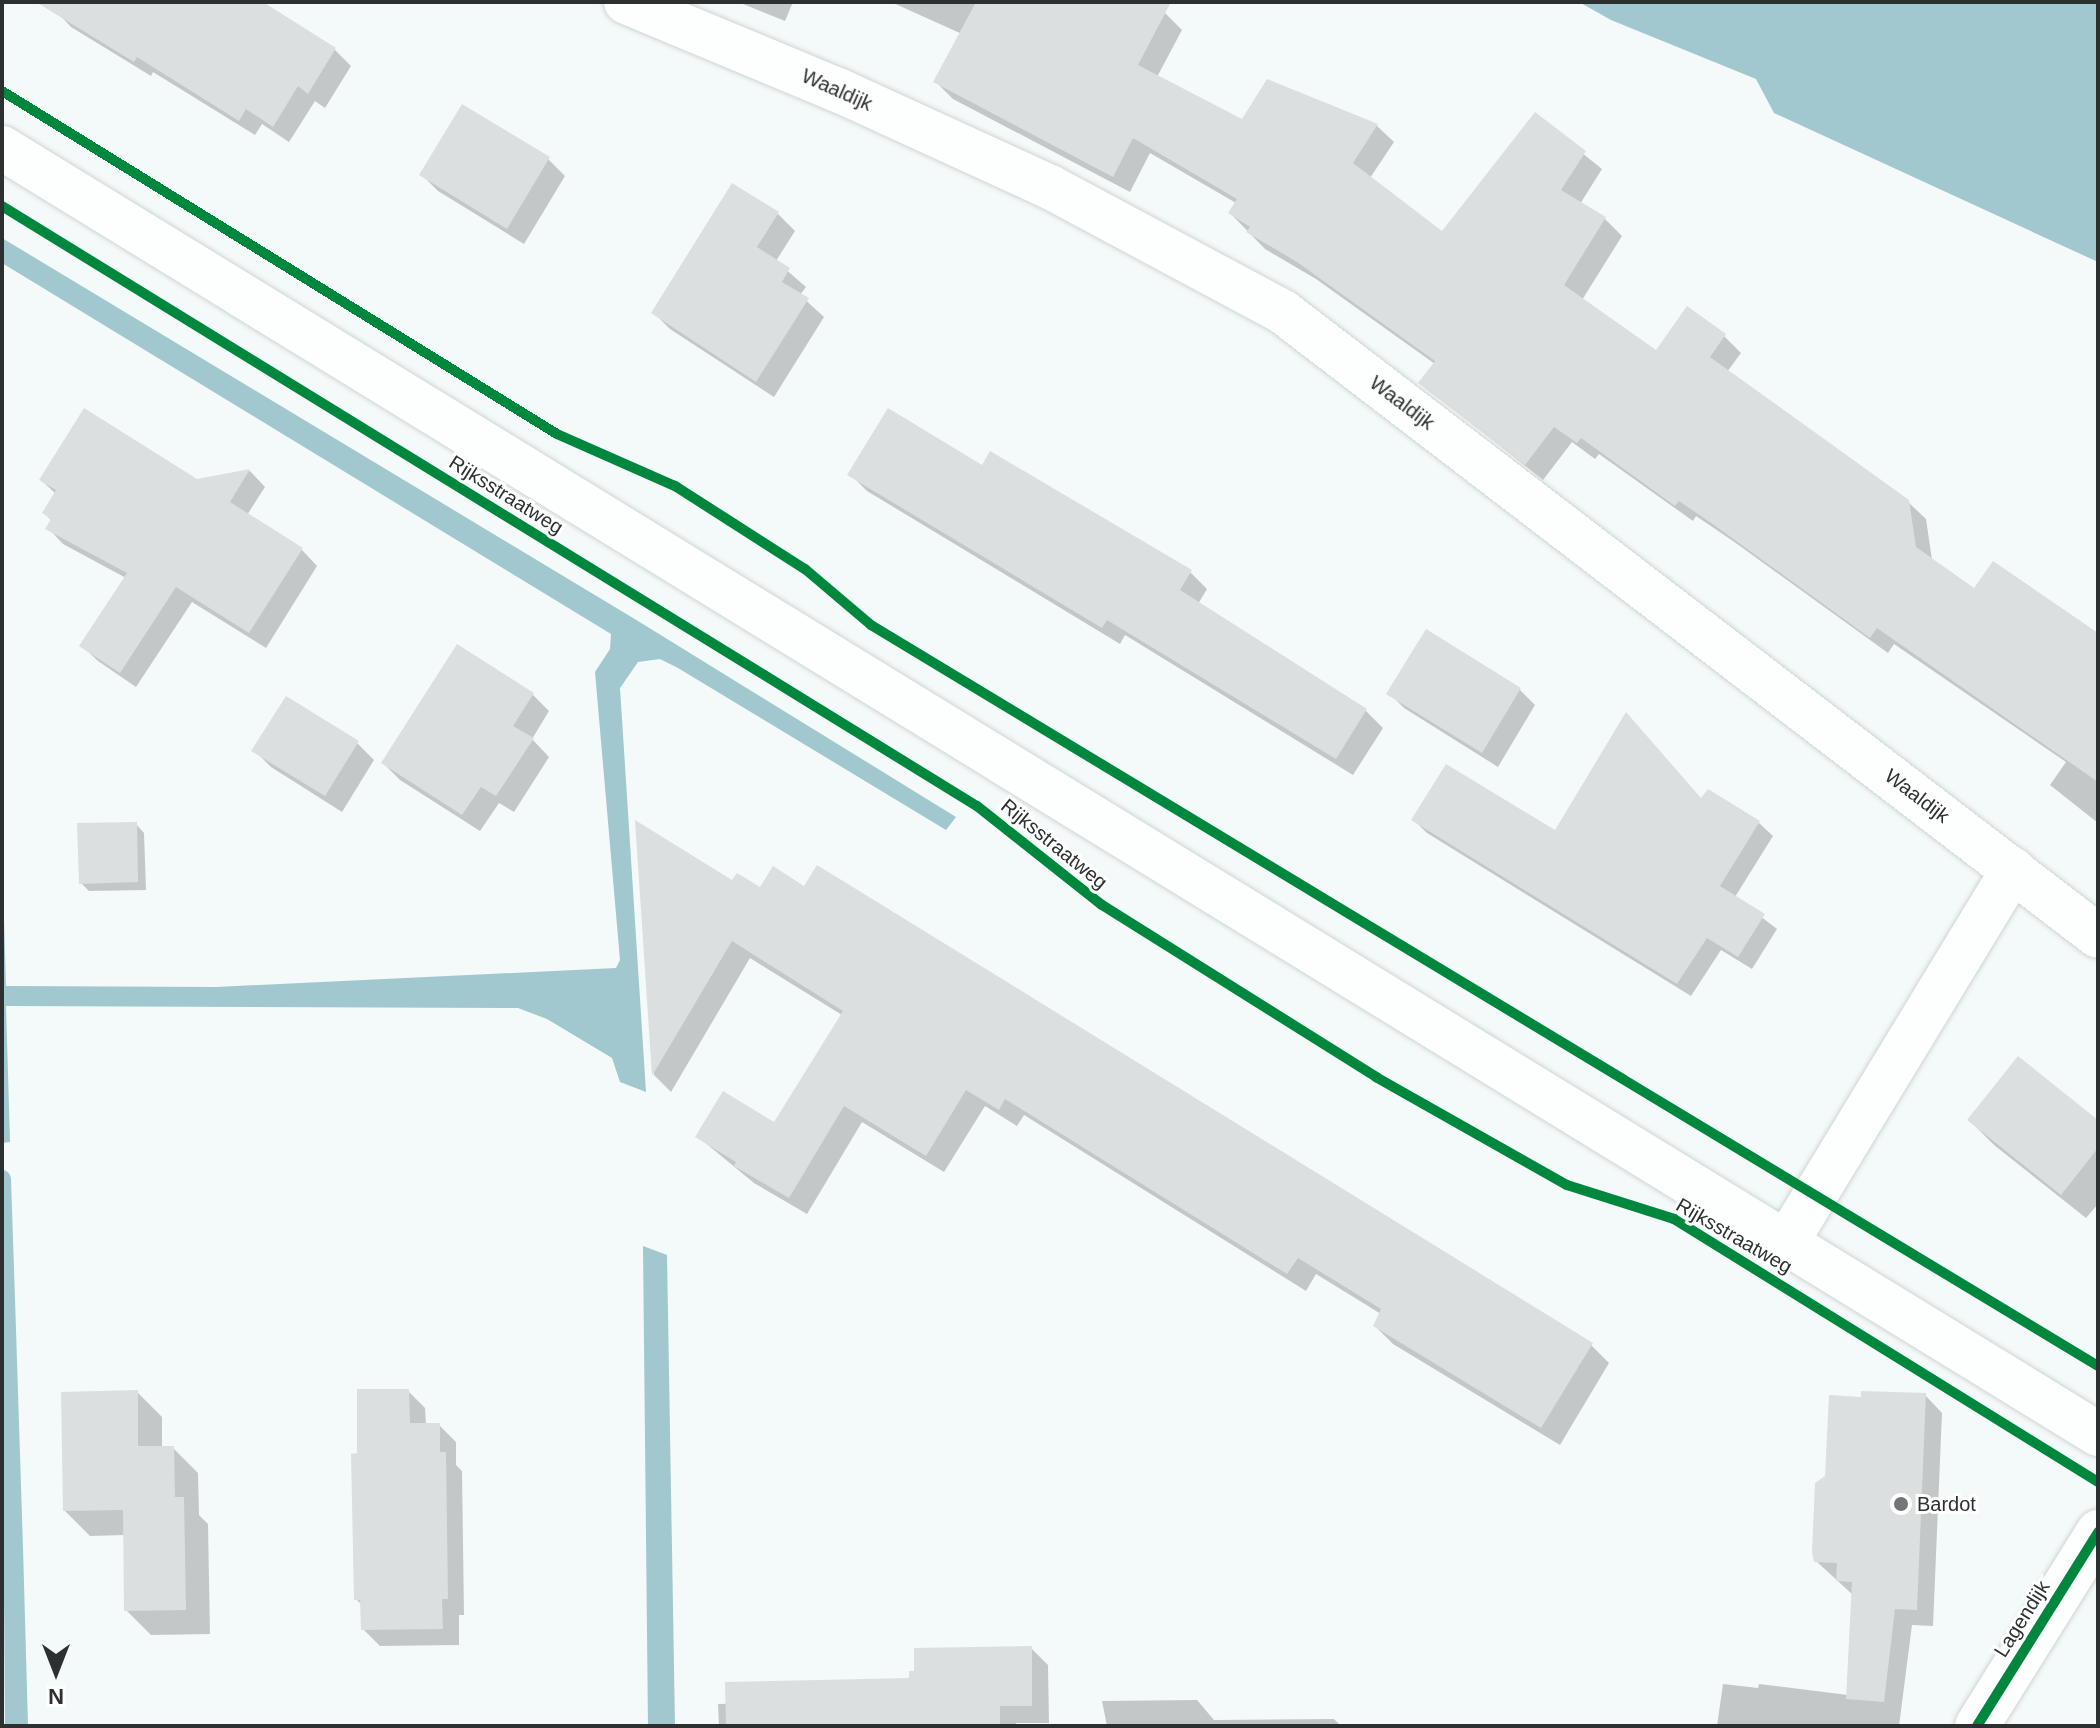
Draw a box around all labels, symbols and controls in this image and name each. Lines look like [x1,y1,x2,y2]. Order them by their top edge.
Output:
street label: Waaldijk [798,64,876,116]
street label: Waaldijk [1365,371,1439,435]
street label: Rijksstraatweg [445,450,567,540]
street label: Waaldijk [1880,764,1954,828]
street label: Rijksstraatweg [996,794,1112,894]
street label: Rijksstraatweg [1672,1193,1796,1279]
place label: Bardot [1917,1492,1976,1516]
marker: Bardot [1892,1495,1910,1513]
street label: Lagendijk [1989,1576,2055,1662]
north arrow [16,1632,96,1712]
text: N [48,1684,64,1709]

